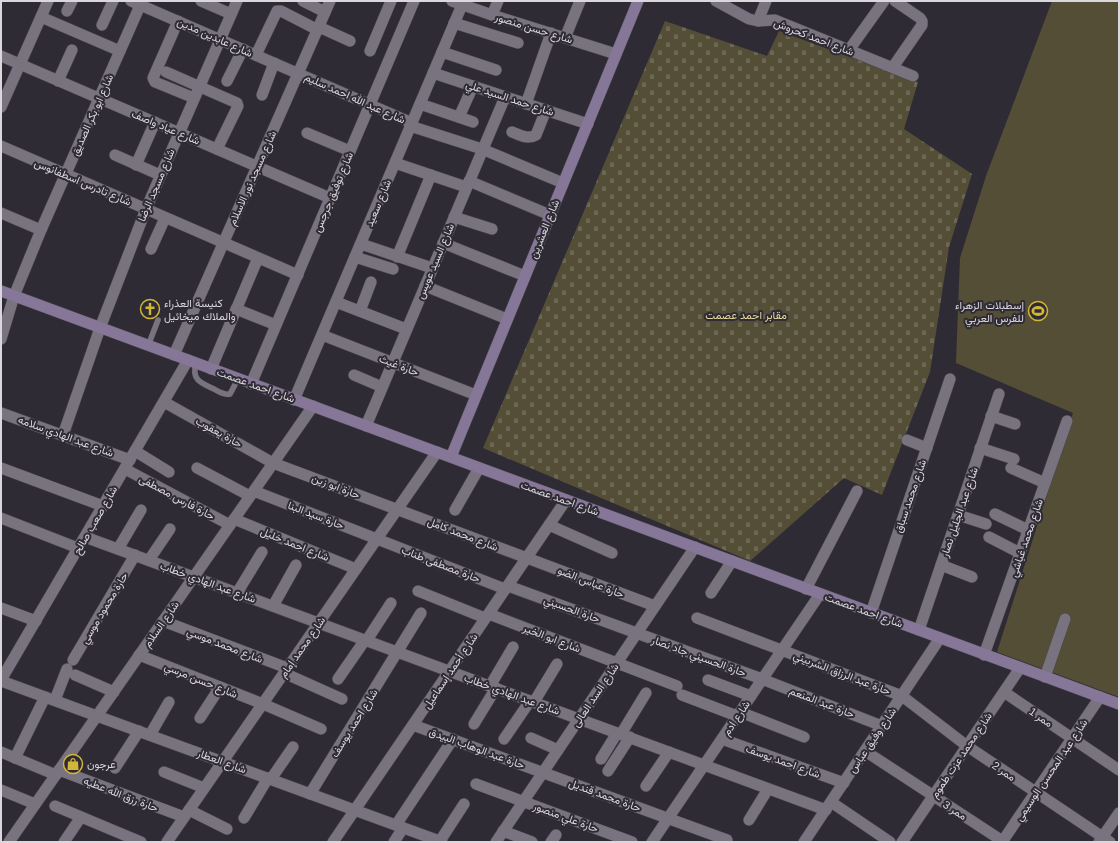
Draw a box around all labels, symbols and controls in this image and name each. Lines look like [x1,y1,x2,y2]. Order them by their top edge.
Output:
street label: شارع حسن منصور [492,10,575,48]
street label: شارع عابدين مدين [175,15,255,61]
street label: شارع احمد كحروش [772,16,856,60]
street label: شارع عبد الله احمد سليم [302,70,407,128]
street label: شارع ابو بكر الصديق [69,72,117,158]
street label: شارع حمد السيد علي [463,78,556,122]
street label: شارع عياد واصف [129,107,202,149]
street label: شارع مسجد نور الاسلام [226,129,280,228]
street label: شارع مسجد الرضا [135,146,179,224]
street label: شارع توفيق جرجس [311,150,357,235]
street label: شارع تادرس اسطفانوس [32,156,133,210]
street label: شارع سعيد [363,177,395,229]
street label: شارع العشرين [527,197,563,261]
street label: شارع السيد عويس [414,221,458,301]
place label: كنيسة العذراء والملاك ميخائيل [164,297,236,323]
church icon: كنيسة العذراء والملاك ميخائيل [139,298,161,320]
place label: إسطبلات الزهراء للفرس العربي [955,299,1024,328]
sports icon: إسطبلات الزهراء للفرس العربي [1027,300,1049,322]
park label: مقابر احمد عصمت [705,309,787,322]
street label: حارة غيث [377,352,420,379]
street label: شارع احمد عصمت [215,365,297,407]
street label: شارع عبد الهادي سلامه [15,413,116,463]
street label: حارة يعقوب [193,414,244,450]
street label: شارع محمد سباق [892,457,930,535]
street label: شارع عبد الجليل نصار [938,465,982,560]
street label: حارة ابو زين [310,471,362,502]
street label: حارة فارس مصطفى [137,472,217,523]
street label: شارع احمد عصمت [519,478,601,520]
street label: شارع صعب صالح [71,483,121,557]
street label: شارع محمد غباشي [1007,497,1049,580]
street label: حارة سيد البنا [286,499,346,532]
street label: شارع محمد كامل [425,515,500,555]
street label: شارع احمد خليل [258,525,331,565]
street label: حارة مصطفى طناب [400,544,482,585]
street label: شارع عبد الهادي خطاب [157,559,258,609]
street label: حارة عباس الضو [556,564,626,601]
street label: حارة محمود موسي [78,570,133,648]
street label: شارع احمد عصمت [823,590,905,632]
street label: حارة الحسيني [541,593,602,628]
street label: شارع السلام [141,598,183,650]
street label: شارع محمد إمام [277,614,329,681]
street label: شارع ابو الخير [520,621,583,656]
street label: شارع محمد موسي [184,625,265,669]
street label: شارع أحمد إسماعيل [420,631,481,712]
street label: حارة الحسيني جاد نصار [648,633,748,682]
street label: حارة عبد الرزاق الشربيني [790,649,892,701]
street label: شارع حسن مرسي [161,660,240,704]
street label: شارع السد العالى [569,661,623,730]
street label: شارع عبد الهادي خطاب [461,671,562,721]
street label: حارة عبد المنعم [787,684,856,722]
street label: شارع احمد يوسف [328,686,382,760]
street label: شارع ادم [720,698,754,739]
street label: شارع وفيق عباس [846,705,900,776]
street label: ممر 1 [1026,705,1055,730]
street label: شارع محمد عزت طموم [928,710,996,801]
street label: شارع عبد المحسن الوسيمي [1012,717,1093,825]
street label: حارة عبد الوهاب البيدق [427,725,526,772]
street label: شارع احمد يوسف [744,742,822,782]
street label: شارع العطار [194,746,248,777]
shop icon: عرجون [62,753,84,775]
place label: عرجون [87,758,116,771]
street label: ممر 2 [989,759,1018,784]
street label: حارة رزق الله عطيه [82,774,160,815]
street label: حارة محمد قنديل [567,776,643,815]
street label: ممر 3 [940,798,969,823]
street label: حارة علي منصور [529,799,600,838]

